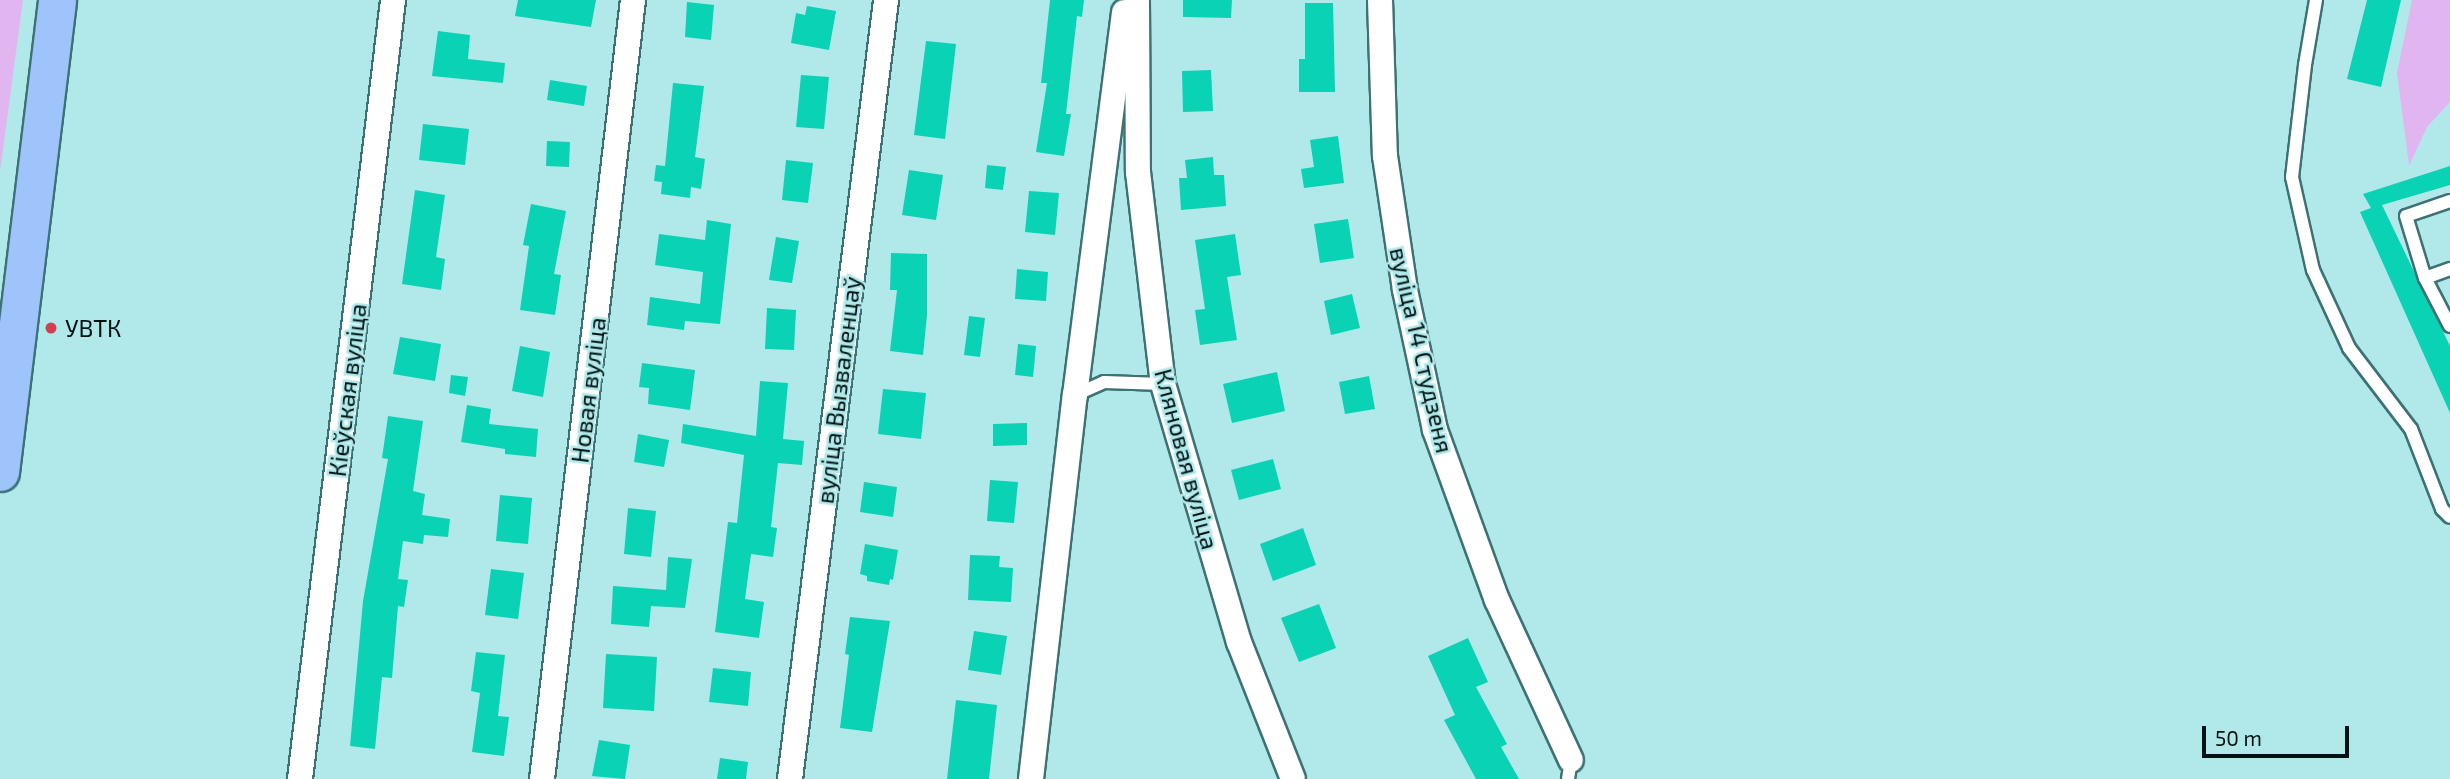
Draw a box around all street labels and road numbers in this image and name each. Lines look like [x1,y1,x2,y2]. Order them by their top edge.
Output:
street label: вуліца 14 Студзеня [1384,244,1460,456]
street label: вуліца Вызваленцаў [810,275,866,505]
street label: Кіеўская вуліца [322,302,372,478]
street label: Новая вуліца [565,315,611,465]
street label: Кляновая вуліца [1149,366,1225,552]

